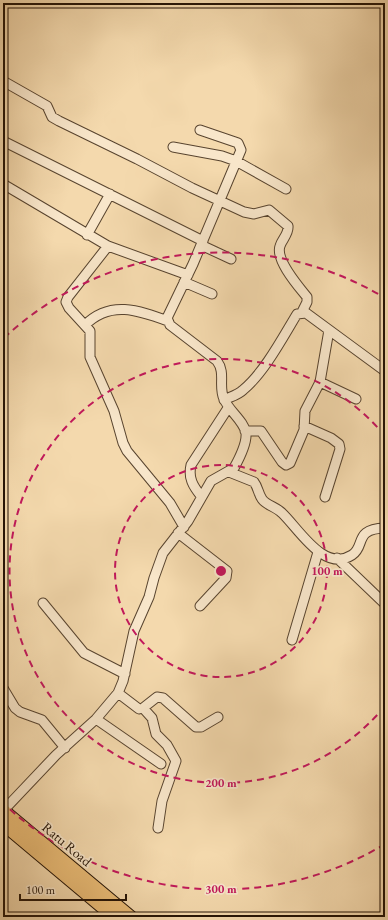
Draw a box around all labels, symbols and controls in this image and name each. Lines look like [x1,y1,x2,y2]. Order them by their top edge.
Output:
text: 100 m [311,563,343,579]
centre of rings [214,564,228,578]
text: 200 m [205,775,237,791]
street label: Ratu Road [38,818,96,871]
scale bar [20,876,126,902]
text: 300 m [205,881,237,897]
text: 100 m [26,882,56,898]

